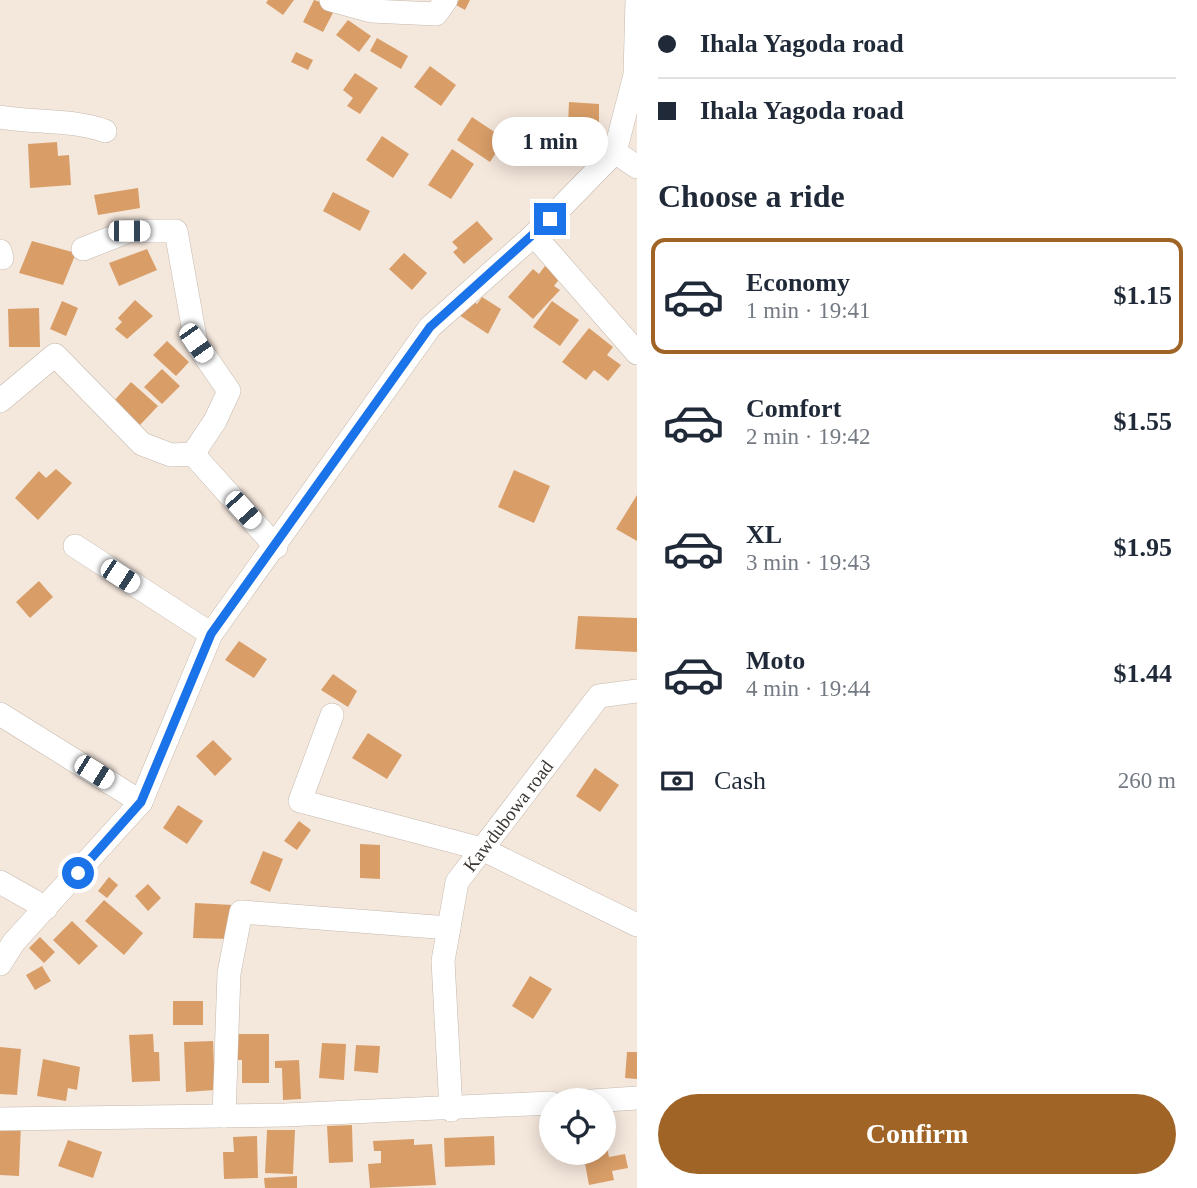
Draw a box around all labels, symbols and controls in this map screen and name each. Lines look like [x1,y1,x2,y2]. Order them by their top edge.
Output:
text: Ihala Yagoda road [700,29,904,58]
text: Ihala Yagoda road [700,96,904,125]
callout: 1 min [492,118,608,166]
text: 1 min [522,129,578,154]
text: Choose a ride [658,178,845,214]
route end [534,203,566,235]
car [109,221,151,242]
icon: car [662,265,725,328]
text: Economy [746,268,850,297]
text: $1.15 [1114,281,1172,310]
text: 1 min · 19:41 [746,298,871,323]
car [176,320,217,366]
icon: car [662,391,725,454]
text: Comfort [746,394,841,423]
text: $1.55 [1114,407,1172,436]
text: 2 min · 19:42 [746,424,871,449]
car [222,487,265,533]
icon: car [662,517,725,580]
text: XL [746,520,782,549]
text: $1.95 [1114,533,1172,562]
text: 3 min · 19:43 [746,550,871,575]
car [97,556,144,596]
icon: car [662,643,725,706]
text: Moto [746,646,805,675]
text: $1.44 [1114,659,1172,688]
text: 4 min · 19:44 [746,676,871,701]
car [71,752,118,792]
street label: Kawdubowa road [459,755,557,875]
icon: cash [658,762,696,800]
text: Cash [714,766,766,795]
text: 260 m [1118,768,1176,793]
route start [62,857,94,889]
map controls [539,1088,616,1165]
button: locate [539,1088,616,1165]
button: Confirm [658,1094,1176,1174]

